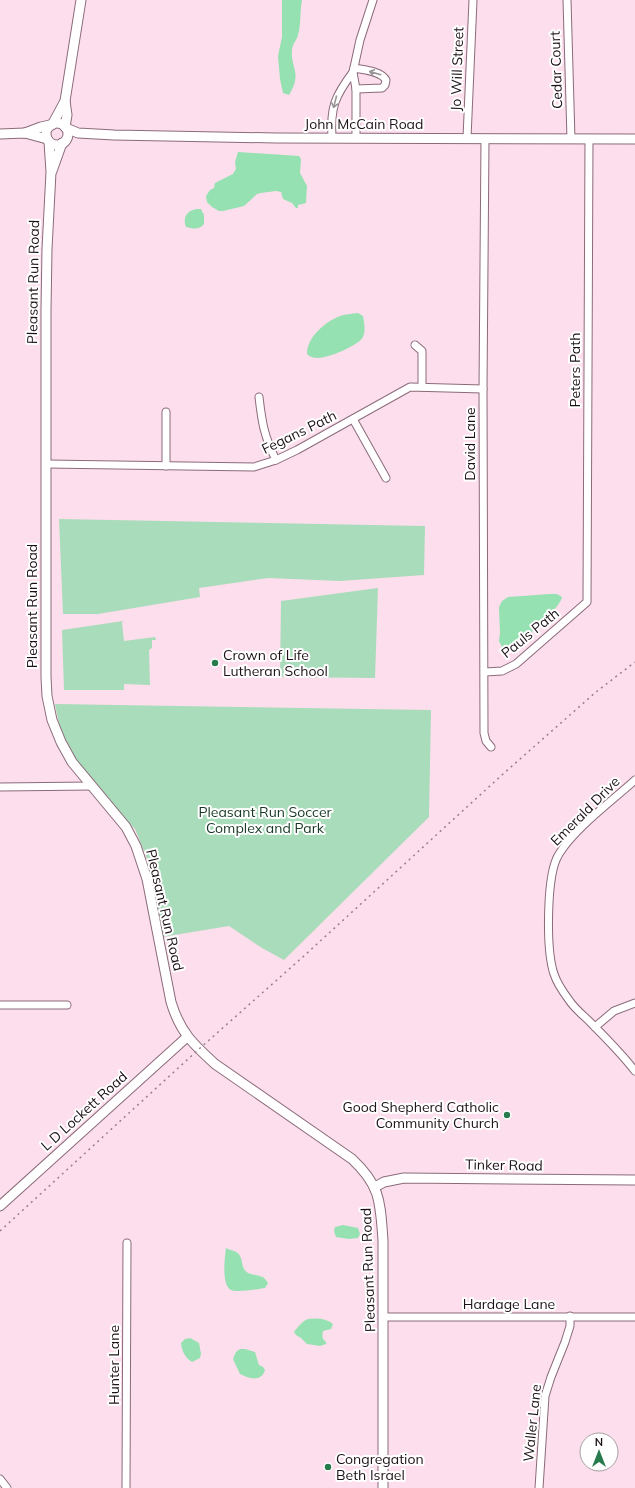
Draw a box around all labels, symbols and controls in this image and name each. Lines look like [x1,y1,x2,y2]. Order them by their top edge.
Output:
street label: Jo Will Street [447,27,467,111]
street label: Cedar Court [546,31,566,109]
one-way arrow [369,69,382,76]
one-way arrow [331,96,338,109]
street label: John McCain Road [305,115,423,133]
street label: Pleasant Run Road [23,220,43,344]
street label: Peters Path [566,333,584,407]
street label: Fegans Path [259,406,339,458]
street label: David Lane [461,407,479,481]
street label: Pleasant Run Road [23,544,41,668]
street label: Pauls Path [497,604,563,662]
place label: Crown of Life Lutheran School [223,646,328,680]
marker: Crown of Life Lutheran School [210,658,220,668]
street label: Emerald Drive [547,773,623,849]
park label: Pleasant Run Soccer Complex and Park [198,803,333,837]
street label: Pleasant Run Road [142,847,188,973]
street label: L D Lockett Road [37,1067,131,1155]
place label: Good Shepherd Catholic Community Church [342,1098,499,1132]
marker: Good Shepherd Catholic Community Church [502,1110,512,1120]
street label: Tinker Road [465,1155,543,1175]
street label: Pleasant Run Road [357,1207,379,1333]
street label: Hardage Lane [463,1295,555,1313]
street label: Hunter Lane [105,1325,123,1405]
street label: Waller Lane [519,1383,545,1463]
north arrow [579,1432,619,1472]
text: N [595,1435,603,1449]
place label: Congregation Beth Israel [336,1450,424,1484]
marker: Congregation Beth Israel [323,1462,333,1472]

